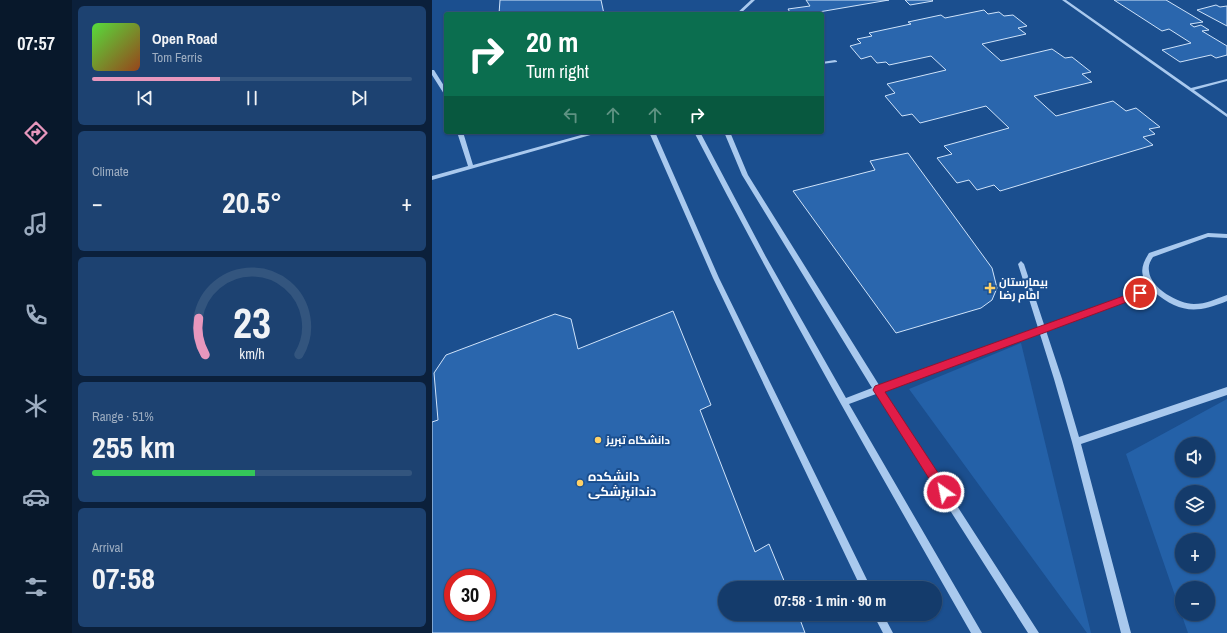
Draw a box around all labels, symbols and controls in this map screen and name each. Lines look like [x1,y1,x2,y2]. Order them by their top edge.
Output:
text: 20 m [526,23,578,61]
text: Open Road [152,28,218,49]
icon: right [460,28,512,80]
text: 07:57 [17,31,55,56]
text: Tom Ferris [152,49,202,66]
text: Turn right [526,59,589,84]
icon: previous [134,87,156,109]
icon: pause [241,87,263,109]
icon: next [348,87,370,109]
icon: left [560,104,582,126]
icon: ahead [602,104,624,126]
icon: ahead [644,104,666,126]
icon: right [686,104,708,126]
icon: directions [22,119,50,147]
text: Climate [92,163,129,180]
text: 20.5° [222,182,282,222]
text: − [92,188,103,218]
text: + [401,188,412,218]
icon: music [22,210,50,238]
place label: بیمارستان امام رضا [999,275,1048,303]
pin [1123,276,1157,310]
marker: بیمارستان امام رضا [984,282,996,294]
icon: arrive [1129,282,1151,304]
text: 23 [233,294,271,350]
icon: phone [22,301,50,329]
text: km/h [239,343,265,362]
icon: climate [22,392,50,420]
text: Range · 51% [92,408,154,425]
text: 255 km [92,427,175,467]
place label: دانشگاه تبریز [605,433,670,447]
marker: دانشگاه تبریز [593,435,603,445]
map controls [1175,437,1215,621]
button: sound [1175,437,1215,477]
place label: دانشکده دندانپزشکی [588,468,656,501]
position arrow [923,471,965,513]
marker: دانشکده دندانپزشکی [575,478,585,488]
icon: car [22,483,50,511]
button: layers [1175,485,1215,525]
button: + [1175,533,1215,573]
text: Arrival [92,539,123,556]
text: 07:58 [92,558,155,598]
speed limit sign: 30 [444,569,496,621]
icon: filters [22,573,50,601]
button: − [1175,581,1215,621]
text: 07:58 · 1 min · 90 m [774,590,886,611]

